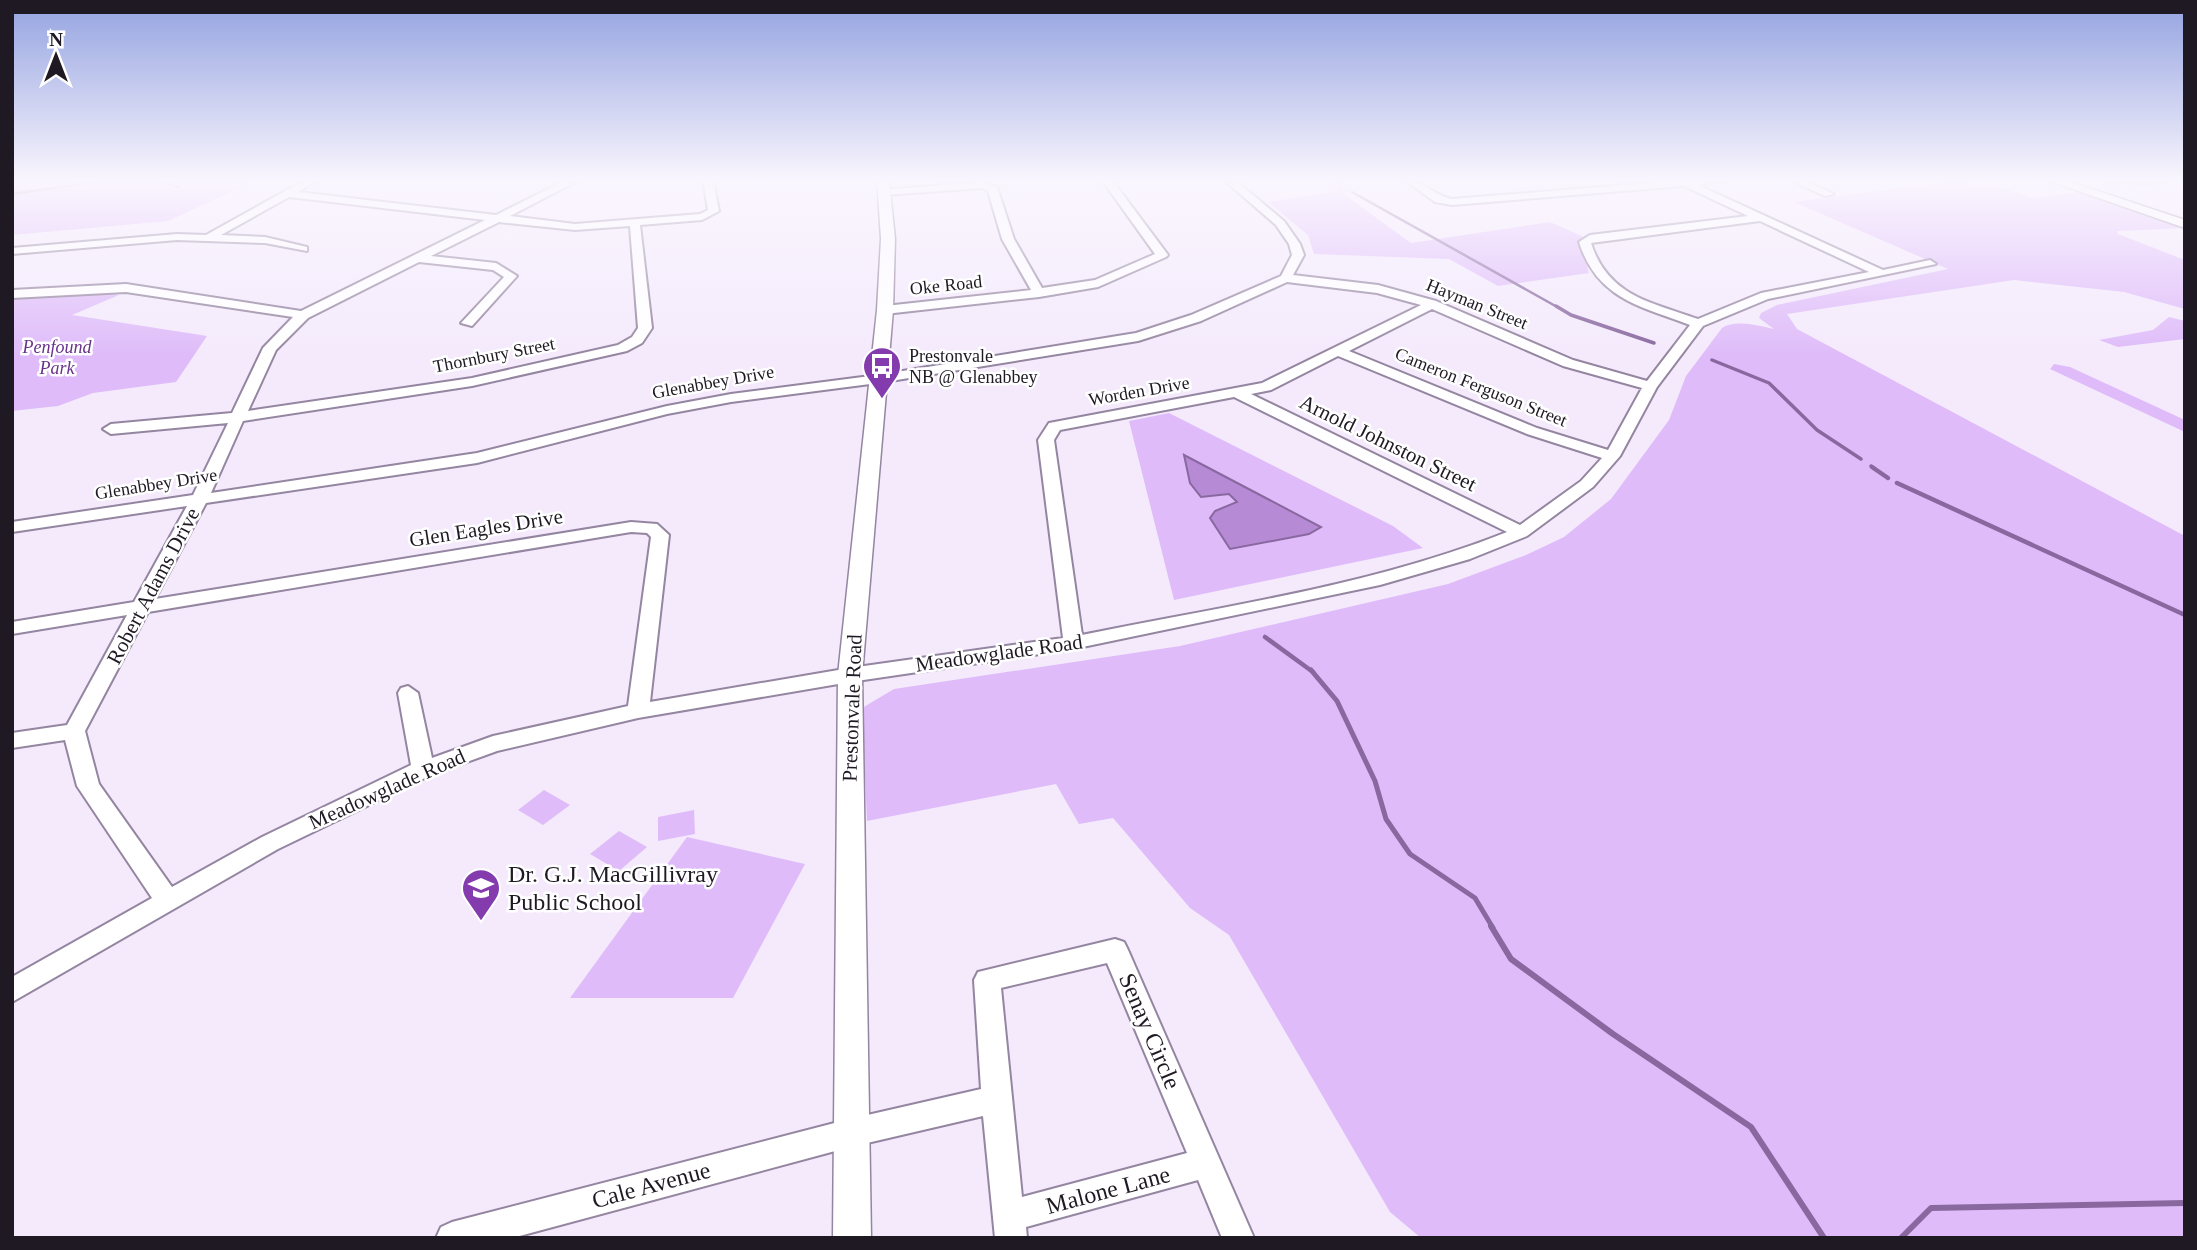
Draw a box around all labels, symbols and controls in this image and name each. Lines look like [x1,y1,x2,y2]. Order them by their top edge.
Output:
north arrow [21,21,91,91]
text: N [49,29,63,50]
street label: Oke Road [909,271,983,299]
street label: Hayman Street [1423,275,1531,333]
street label: Thornbury Street [431,333,557,377]
park label: Penfound Park [22,337,92,378]
street label: Cameron Ferguson Street [1392,343,1570,431]
bus stop icon: Prestonvale NB @ Glenabbey [861,345,903,400]
place label: Prestonvale NB @ Glenabbey [909,346,1038,387]
street label: Glenabbey Drive [650,361,776,403]
street label: Worden Drive [1087,372,1191,410]
street label: Arnold Johnston Street [1296,390,1480,496]
street label: Glenabbey Drive [93,464,219,504]
street label: Robert Adams Drive [102,504,204,668]
street label: Glen Eagles Drive [408,504,564,552]
street label: Meadowglade Road [914,629,1085,677]
street label: Prestonvale Road [837,633,867,782]
street label: Meadowglade Road [305,744,469,834]
place label: Dr. G.J. MacGillivray Public School [508,861,718,915]
school or university icon: Dr. G.J. MacGillivray Public School [460,867,502,922]
street label: Senay Circle [1114,969,1186,1093]
street label: Cale Avenue [589,1157,713,1213]
street label: Malone Lane [1043,1161,1173,1219]

